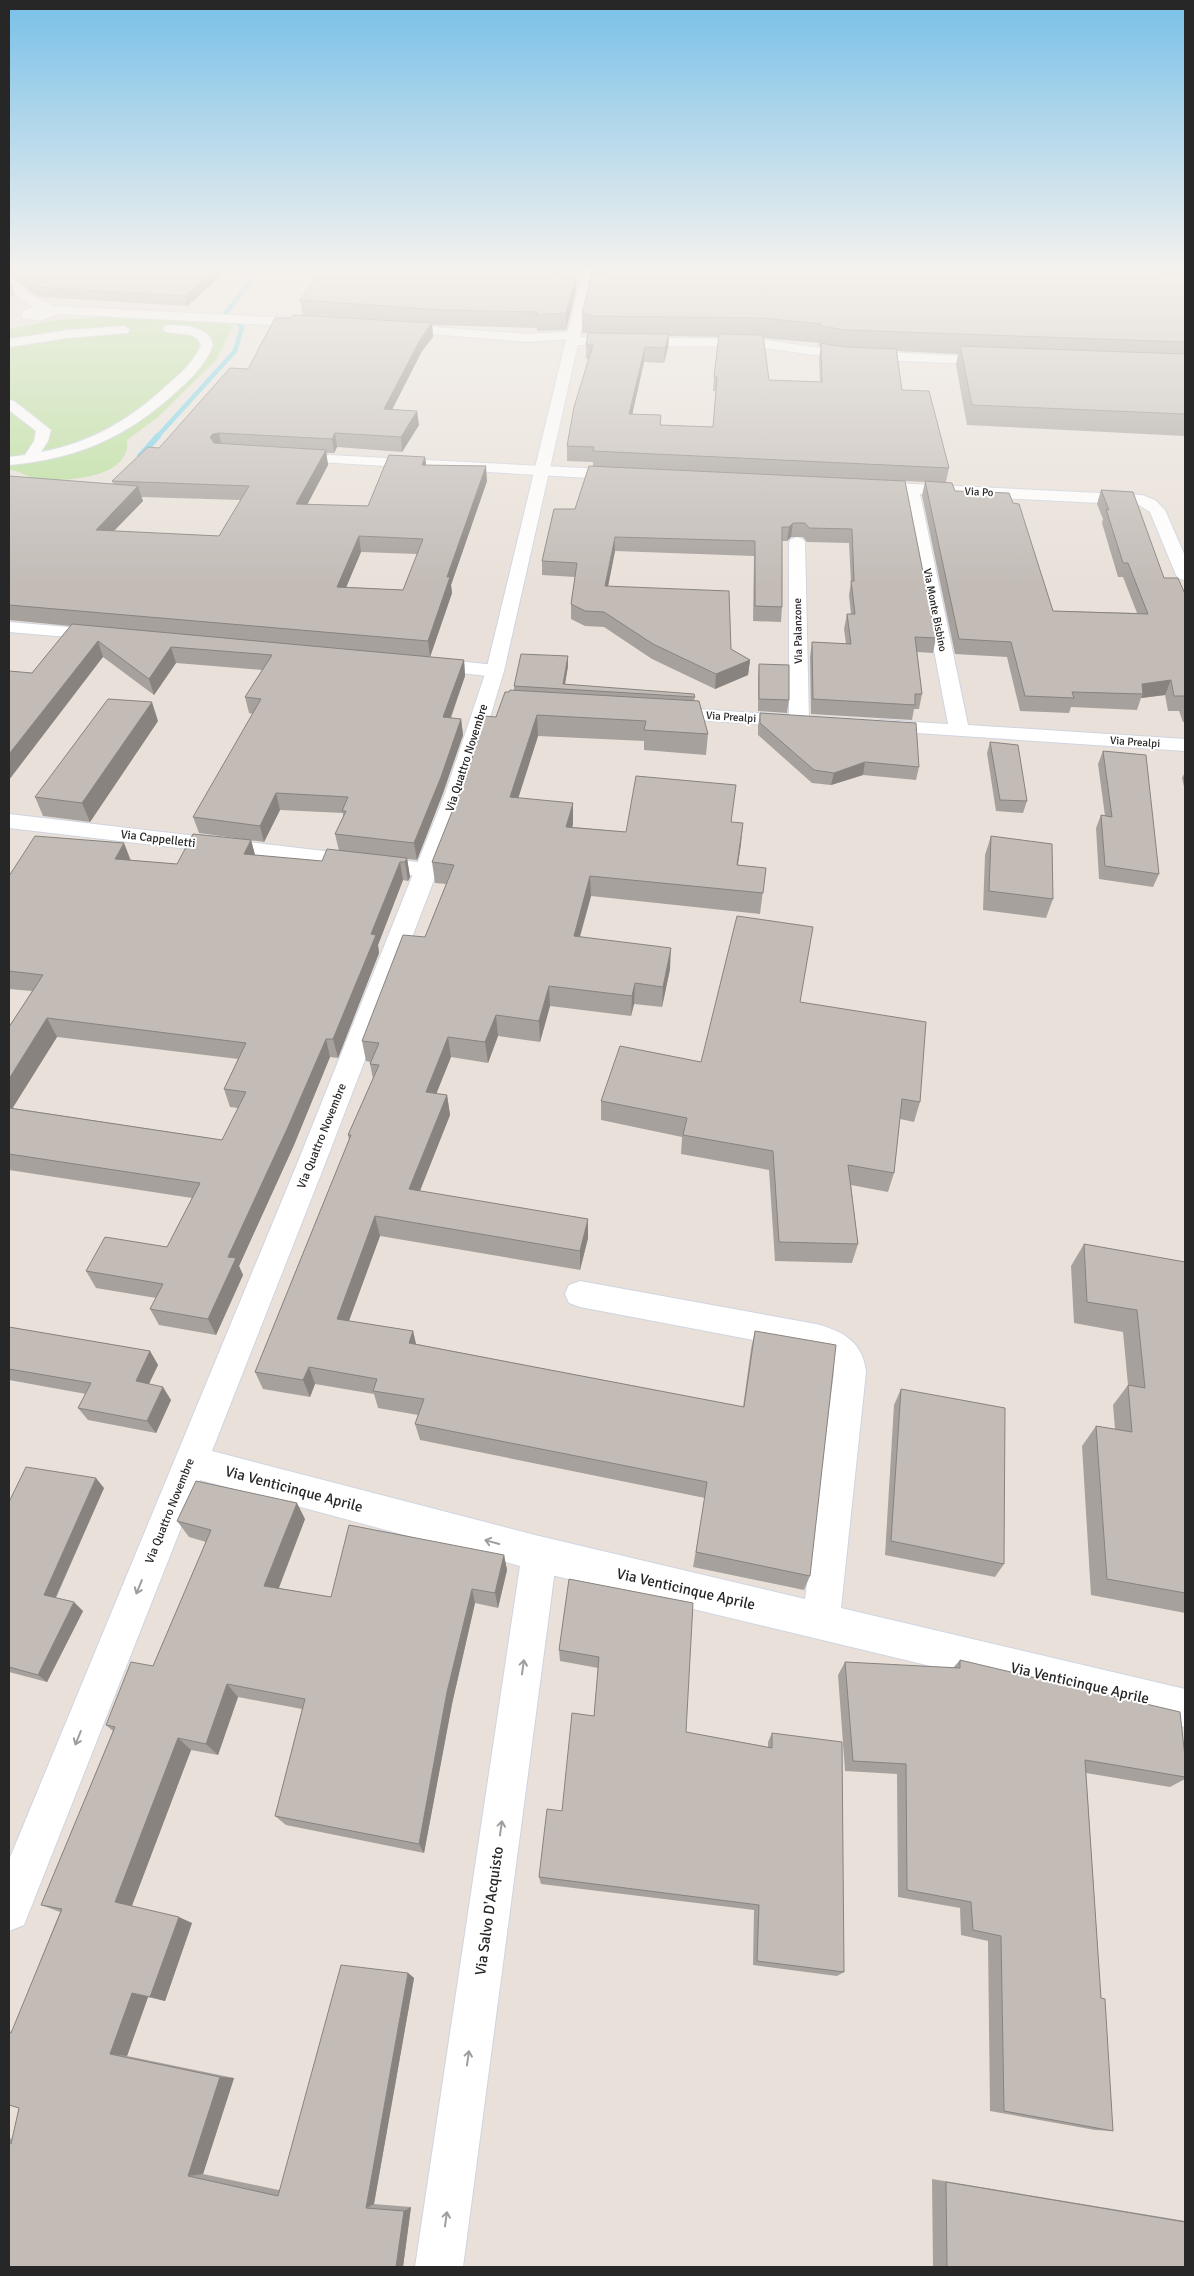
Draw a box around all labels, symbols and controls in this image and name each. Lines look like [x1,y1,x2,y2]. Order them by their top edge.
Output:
street label: Via Po [964,485,994,499]
street label: Via Monte Bisbino [921,567,949,653]
street label: Via Palanzone [791,598,805,664]
street label: Via Quattro Novembre [443,702,491,814]
street label: Via Prealpi [705,709,757,725]
street label: Via Prealpi [1109,734,1161,750]
street label: Via Cappelletti [120,827,196,851]
street label: Via Quattro Novembre [294,1081,350,1191]
street label: Via Quattro Novembre [142,1456,198,1566]
street label: Via Venticinque Aprile [223,1462,365,1516]
one-way arrow [485,1536,501,1546]
street label: Via Venticinque Aprile [615,1564,757,1614]
one-way arrow [134,1579,143,1594]
street label: Via Venticinque Aprile [1009,1658,1151,1708]
one-way arrow [519,1659,529,1675]
one-way arrow [73,1730,82,1745]
one-way arrow [496,1820,506,1836]
street label: Via Salvo D'Acquisto [471,1845,507,1977]
one-way arrow [464,2050,474,2066]
one-way arrow [441,2211,451,2227]

